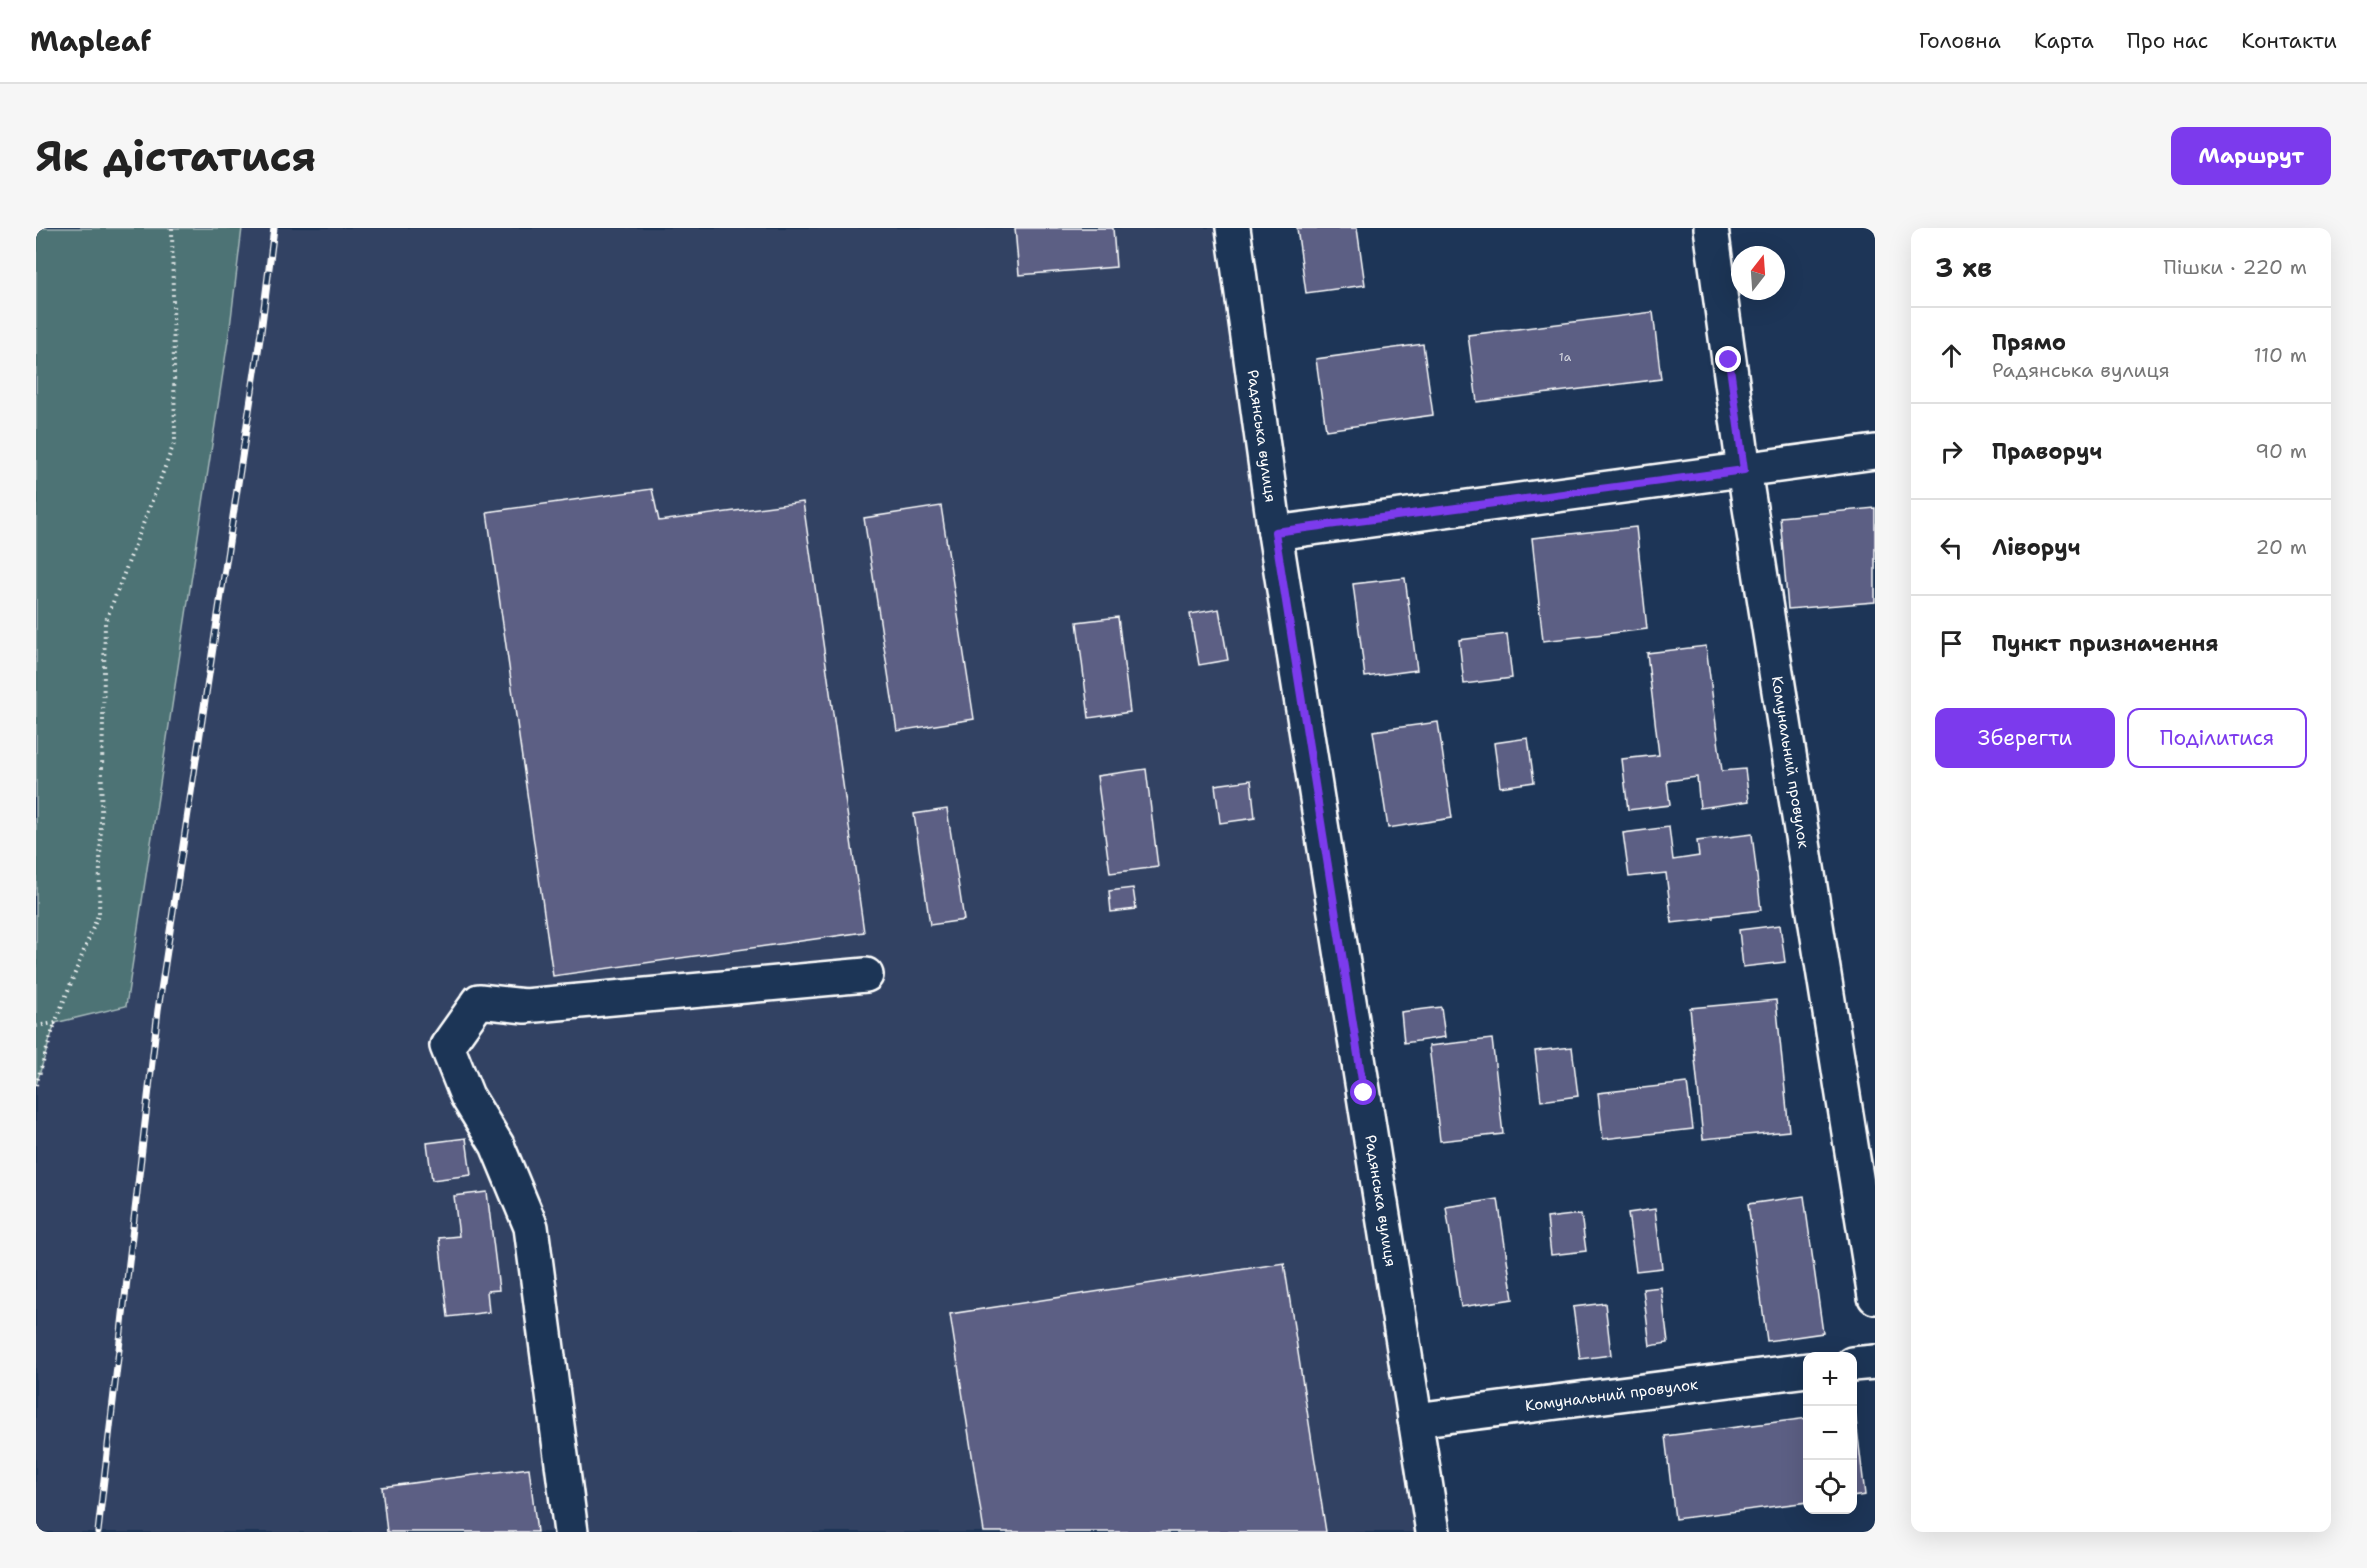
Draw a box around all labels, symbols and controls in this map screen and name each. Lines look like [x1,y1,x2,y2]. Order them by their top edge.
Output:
text: Mapleaf [30,22,151,60]
text: Головна [1919,27,2001,55]
text: Карта [2034,27,2094,55]
text: Про нас [2127,27,2208,55]
text: Контакти [2241,27,2337,55]
button: Маршрут [2171,127,2331,185]
text: Як дістатися [36,128,316,184]
north arrow [1731,246,1785,300]
text: 3 хв [1935,250,1992,285]
text: Пішки · 220 m [2164,254,2307,280]
text: Прямо [1992,328,2066,357]
icon: ahead [1935,339,1968,372]
text: 110 m [2253,342,2307,368]
route end [1715,346,1741,372]
house number: 1а [1559,349,1572,365]
text: Радянська вулиця [1992,357,2170,383]
street label: Радянська вулиця [1243,369,1281,504]
icon: right [1935,435,1968,468]
text: Праворуч [1992,437,2102,466]
text: 90 m [2255,438,2307,464]
icon: left [1935,531,1968,564]
text: Ліворуч [1992,533,2080,562]
text: 20 m [2256,534,2307,560]
icon: arrive [1935,627,1968,660]
text: Пункт призначення [1992,629,2219,658]
street label: Комунальний провулок [1767,675,1814,850]
button: Зберегти [1935,708,2115,768]
button: Поділитися [2127,708,2307,768]
route start [1350,1079,1376,1105]
street label: Радянська вулиця [1360,1133,1401,1268]
map controls [1803,1352,1857,1514]
button: + [1803,1352,1857,1406]
street label: Комунальний провулок [1524,1374,1699,1416]
button: − [1803,1406,1857,1460]
button: locate [1803,1460,1857,1514]

